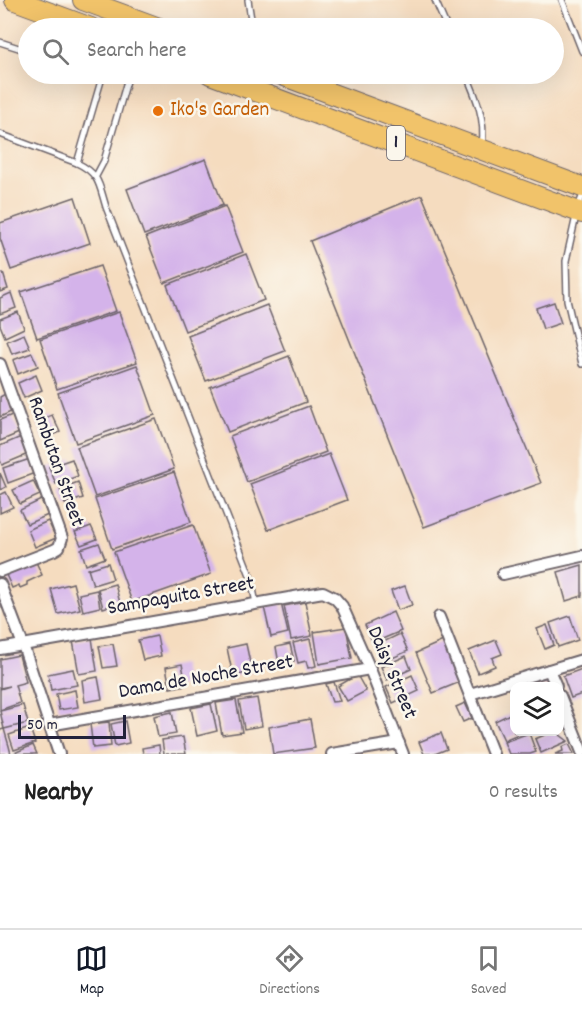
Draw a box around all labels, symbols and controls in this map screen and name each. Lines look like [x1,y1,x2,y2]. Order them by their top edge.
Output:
search box [18,18,564,84]
icon: search [39,35,72,68]
text: Search here [87,36,186,67]
place label: Iko's Garden [170,96,269,126]
marker: Iko's Garden [151,104,165,118]
road number: 1 [387,126,405,160]
street label: Rambutan Street [19,393,91,531]
street label: Sampaguita Street [105,569,257,625]
street label: Daisy Street [358,622,424,724]
street label: Dama de Noche Street [116,648,296,708]
map controls [510,682,564,736]
button: layers [510,682,564,736]
scale bar [18,712,126,740]
text: 50 m [27,714,58,737]
text: Nearby [24,775,92,812]
text: 0 results [489,779,558,807]
tab: Map [75,942,108,1001]
tab: Directions [259,942,320,1001]
tab: Saved [471,942,507,1001]

